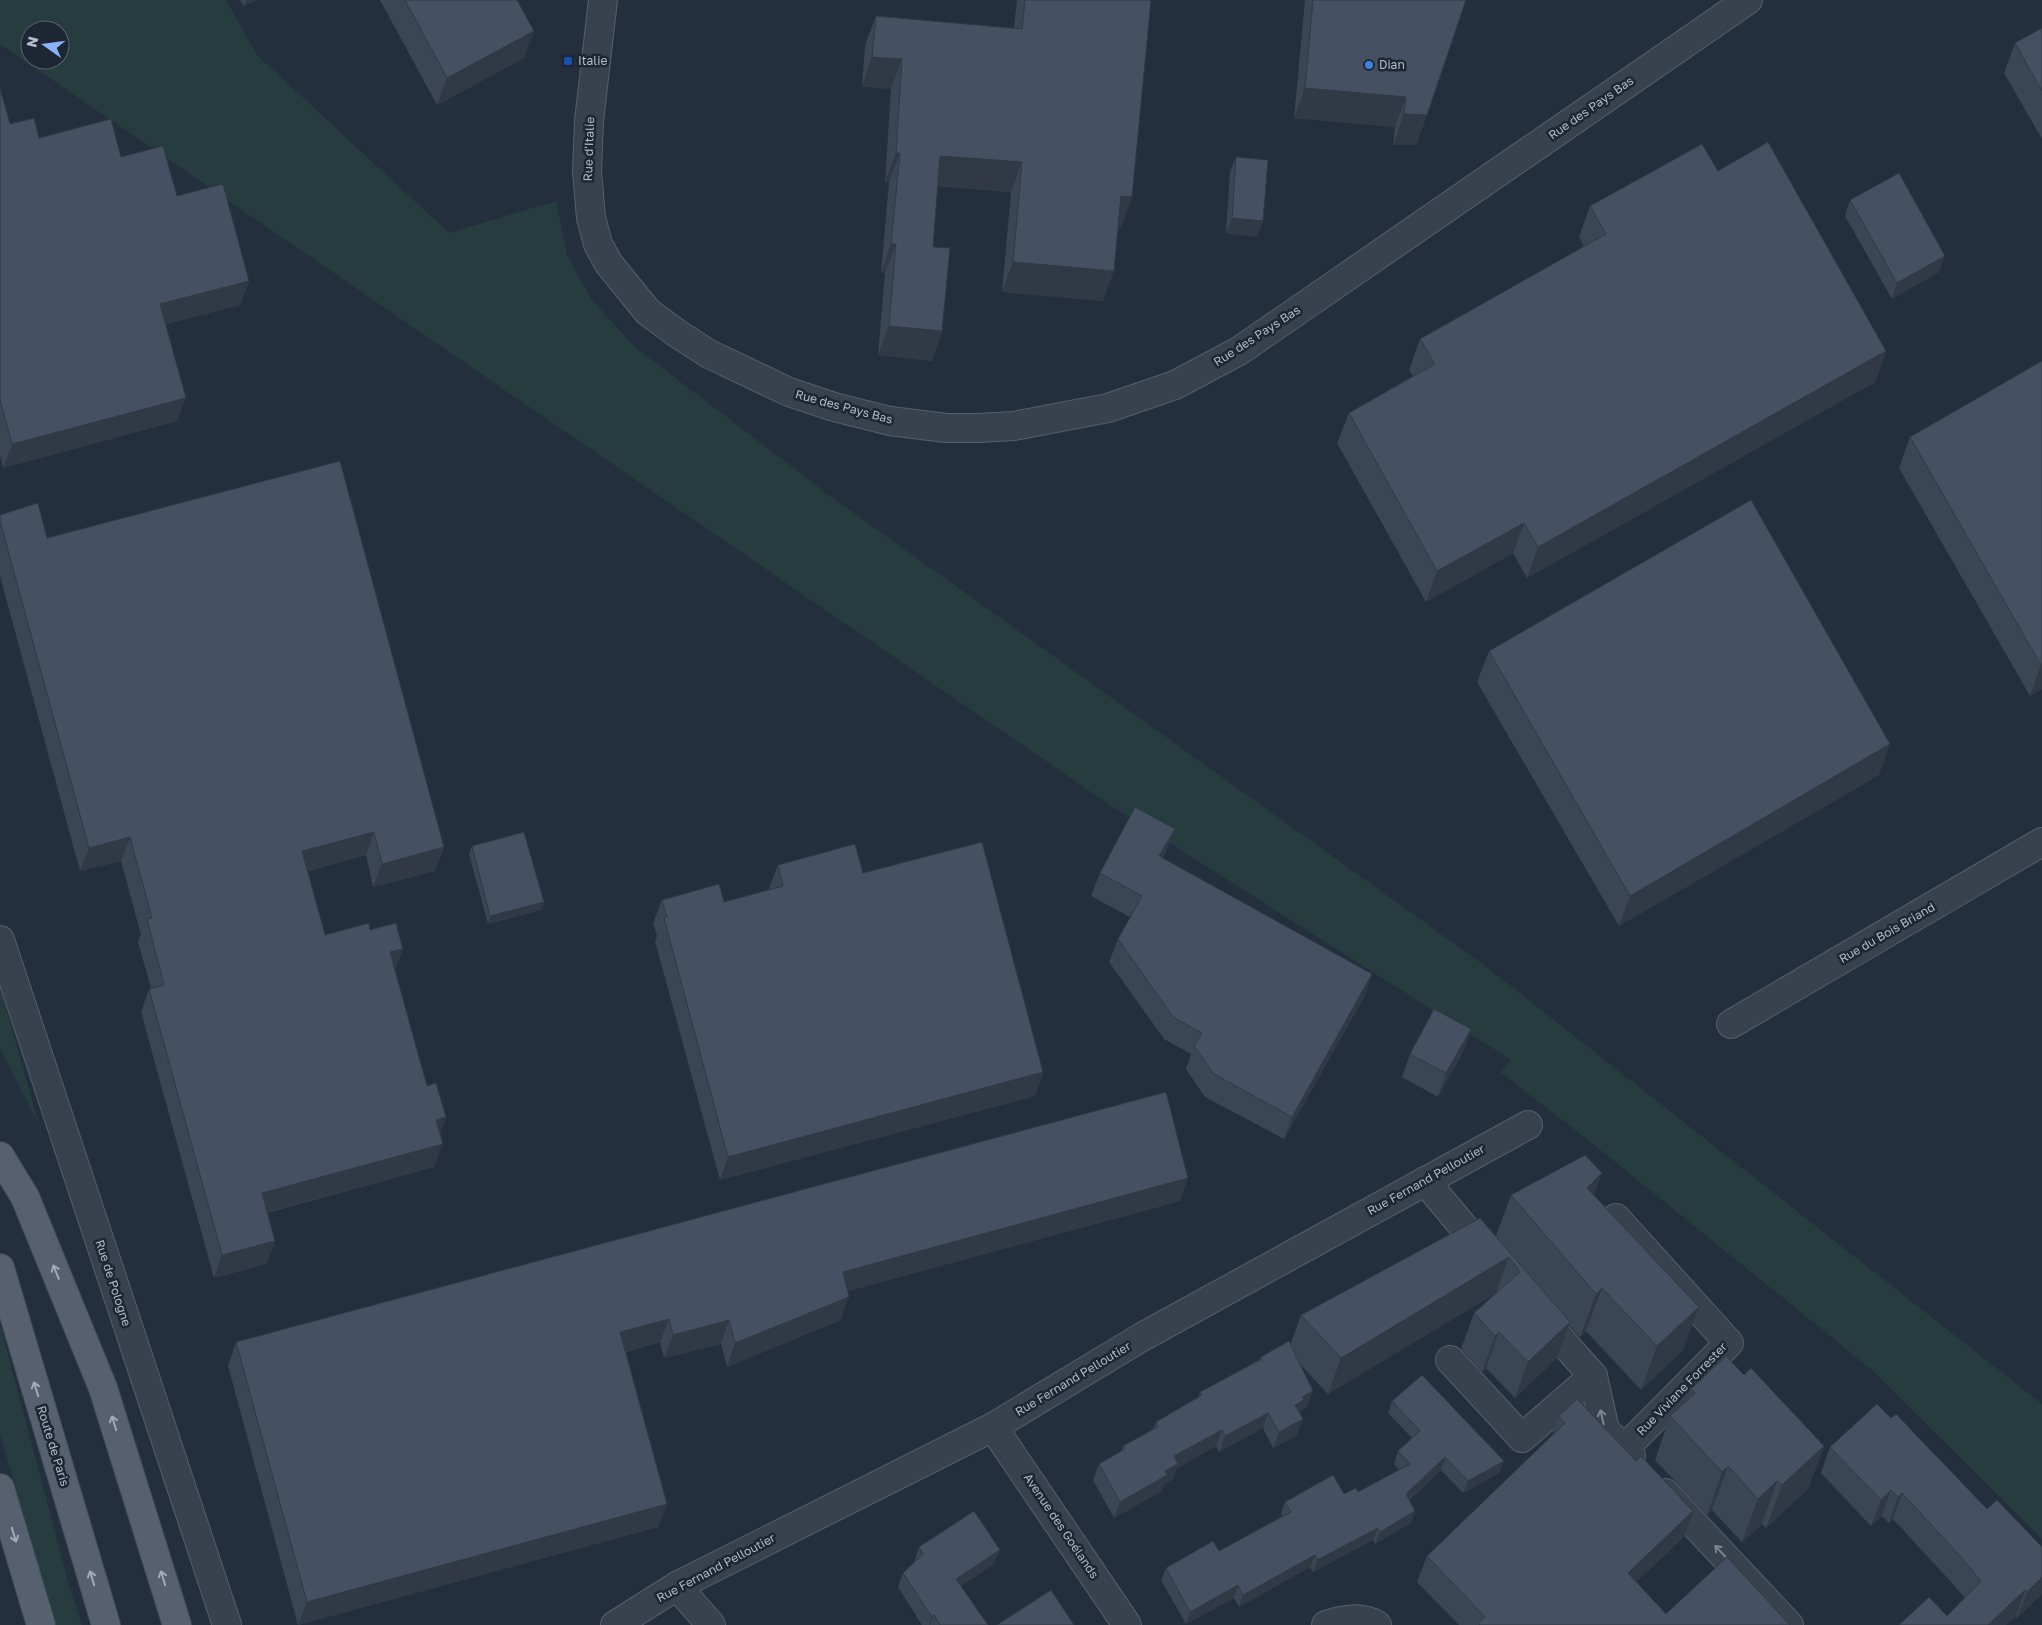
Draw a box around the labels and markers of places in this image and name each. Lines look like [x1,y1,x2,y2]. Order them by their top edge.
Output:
place label: Italie [578,53,607,68]
marker: Italie [562,55,574,67]
place label: Dian [1379,57,1405,72]
marker: Dian [1363,59,1375,71]

